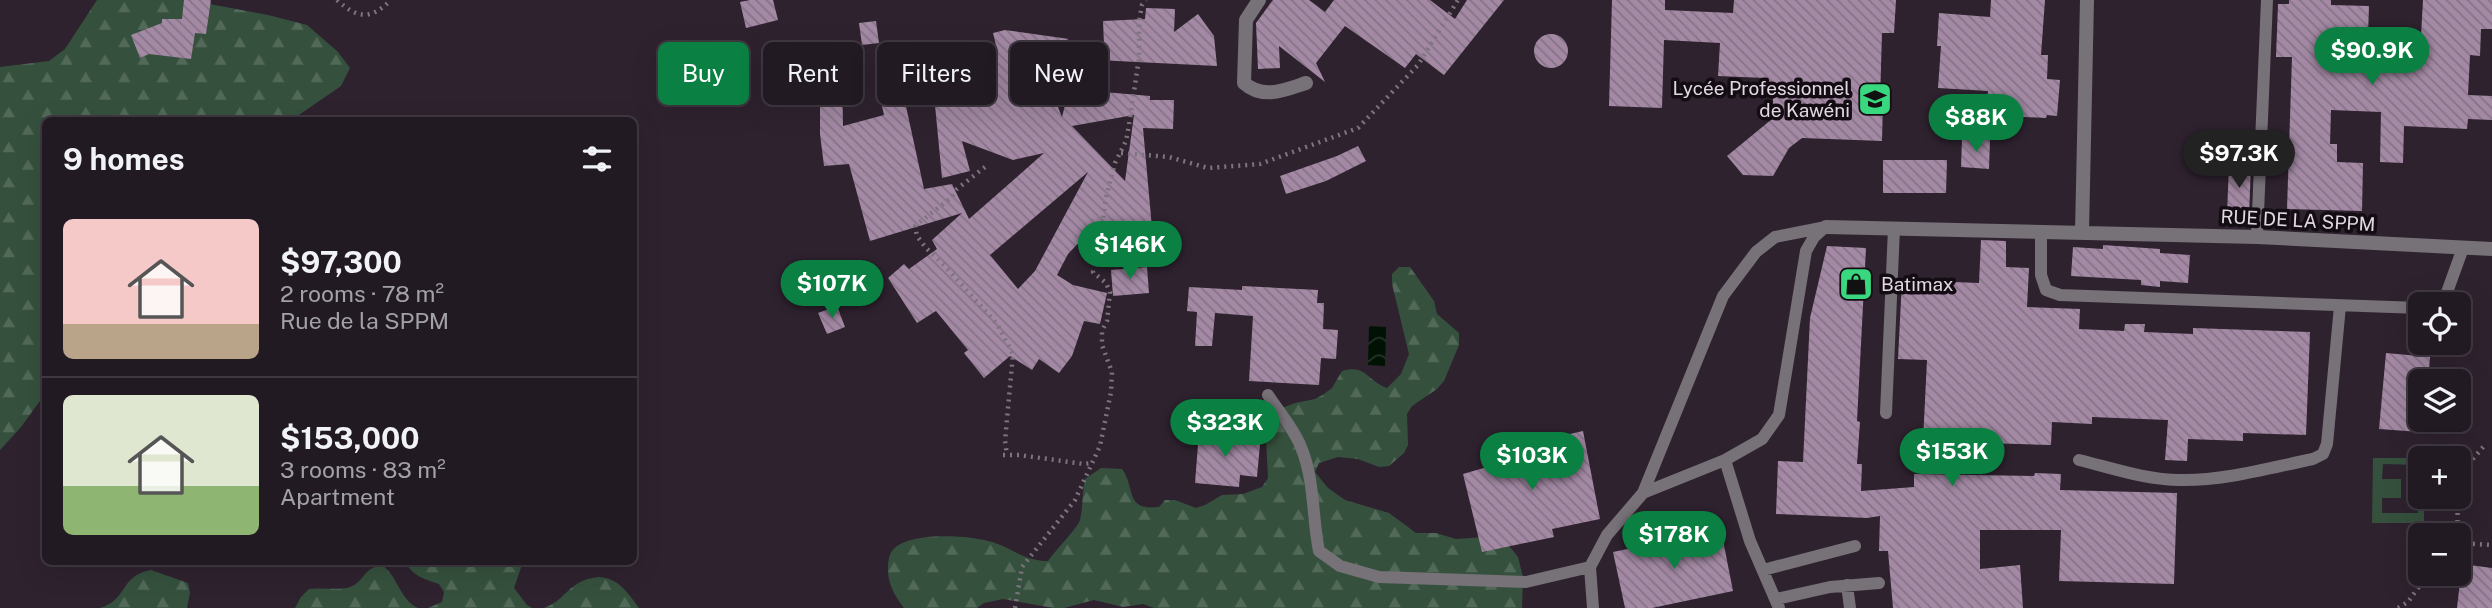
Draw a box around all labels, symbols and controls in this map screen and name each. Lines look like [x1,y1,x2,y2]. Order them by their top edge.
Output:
pin: $90.9K [2315,28,2429,87]
text: $90.9K [2330,36,2414,63]
chip: Buy [658,42,749,105]
chip: Rent [763,42,863,105]
chip: Filters [877,42,996,105]
chip: New [1010,42,1108,105]
place label: Lycée Professionnel de Kawéni [1673,77,1850,121]
school or university icon: Lycée Professionnel de Kawéni [1856,80,1894,118]
pin: $88K [1935,94,2017,154]
text: $88K [1945,103,2007,130]
pin: $97.3K [2182,130,2296,190]
text: $97.3K [2199,139,2279,166]
icon: filters [578,140,616,178]
text: 9 homes [63,141,185,177]
street label: RUE DE LA SPPM [2220,205,2376,235]
pin: $146K [1081,222,1179,281]
text: $146K [1094,230,1166,257]
text: $97,300 [280,244,402,280]
icon: home [119,247,203,331]
pin: $107K [783,260,881,320]
shop icon: Batimax [1837,265,1875,303]
text: $107K [797,269,867,296]
place label: Batimax [1881,273,1954,295]
text: 2 rooms · 78 m² [280,280,444,307]
map controls [2408,292,2471,586]
button: locate [2408,292,2471,355]
text: Rue de la SPPM [280,307,449,334]
button: layers [2408,369,2471,432]
pin: $323K [1176,400,1274,459]
text: $323K [1186,408,1264,435]
text: $153,000 [280,420,420,456]
icon: home [119,423,203,507]
pin: $153K [1903,428,2001,488]
pin: $103K [1483,433,1581,492]
text: $153K [1916,437,1988,464]
text: $103K [1496,441,1568,468]
button: + [2408,446,2471,509]
text: 3 rooms · 83 m² [280,456,446,483]
text: Apartment [280,483,395,510]
pin: $178K [1625,512,1723,571]
text: $178K [1638,520,1710,547]
button: − [2408,523,2471,586]

